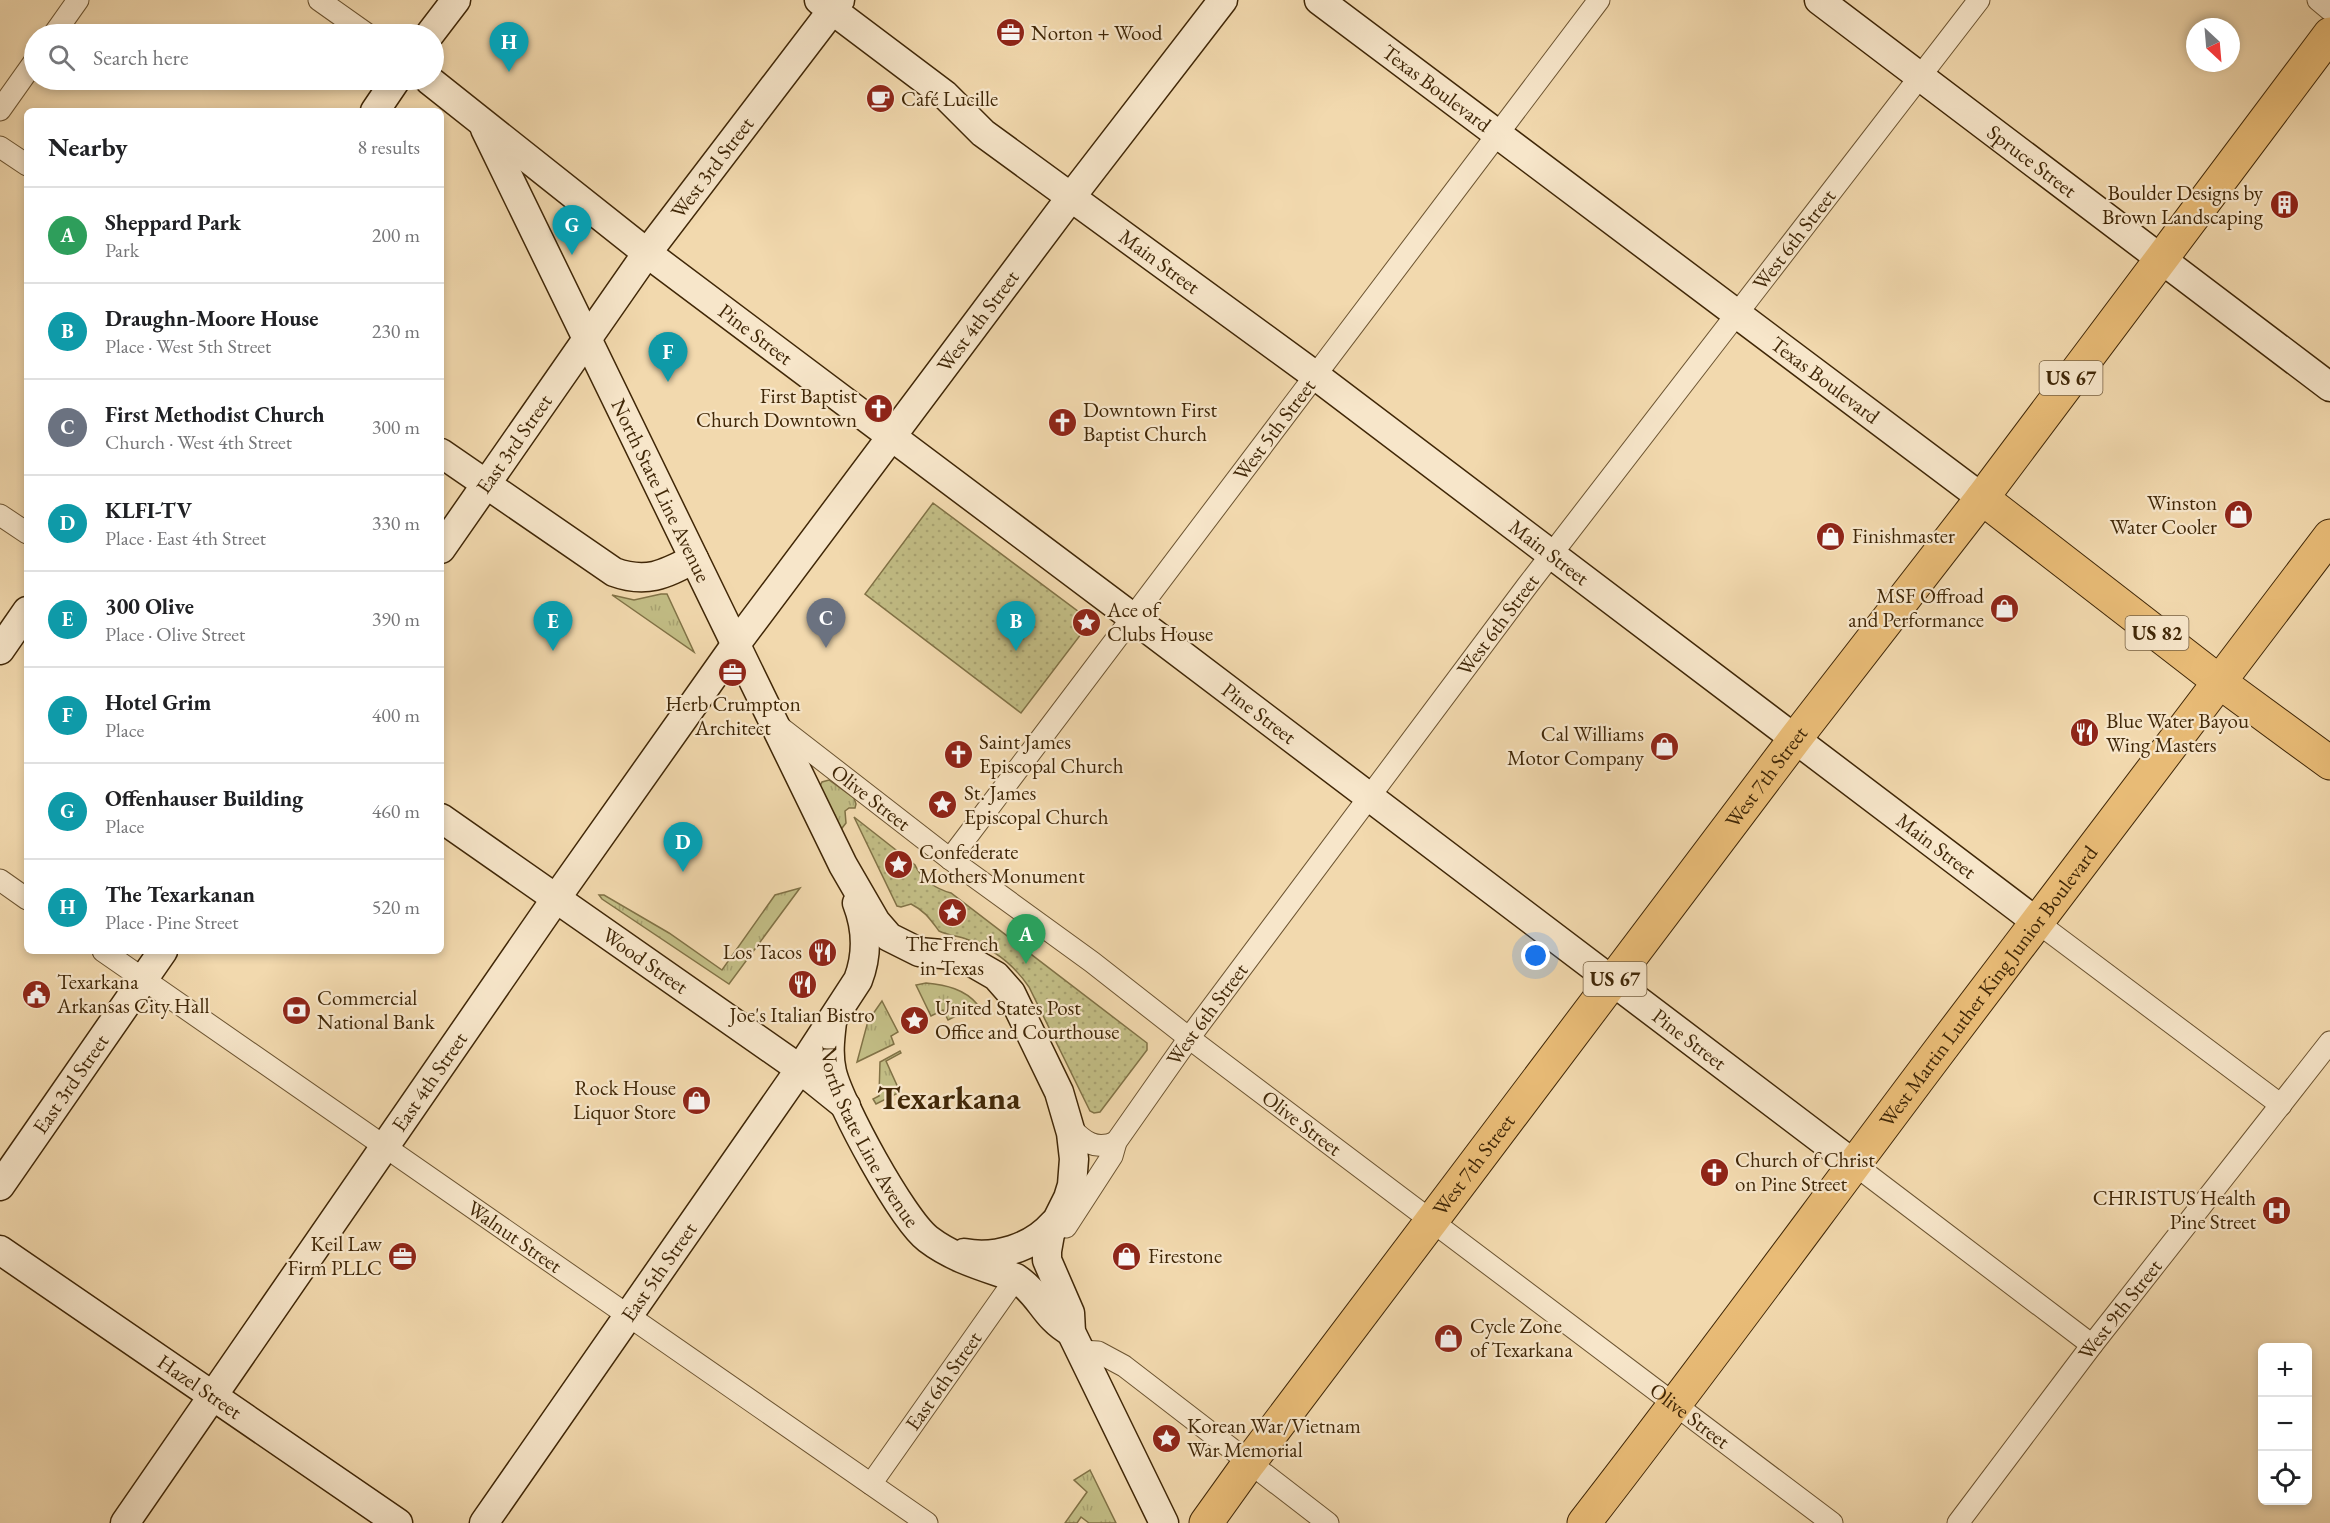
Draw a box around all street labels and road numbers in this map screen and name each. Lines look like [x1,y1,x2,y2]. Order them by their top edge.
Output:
street label: Texas Boulevard [1377,38,1497,138]
street label: West 3rd Street [664,111,759,224]
street label: Spruce Street [1982,118,2083,204]
street label: West 6th Street [1746,183,1842,295]
street label: Main Street [1114,223,1206,300]
street label: West 4th Street [931,264,1025,377]
street label: Pine Street [713,297,799,371]
street label: Texas Boulevard [1765,330,1886,430]
road number: US 67 [2040,361,2102,395]
street label: West 5th Street [1227,373,1321,486]
street label: East 3rd Street [470,388,558,499]
street label: North State Line Avenue [605,394,717,586]
street label: Main Street [1504,513,1595,591]
street label: West 6th Street [1450,568,1545,681]
road number: US 82 [2126,616,2188,650]
street label: Pine Street [1217,676,1302,750]
street label: West 7th Street [1719,720,1813,833]
street label: Olive Street [826,758,917,837]
street label: Main Street [1891,807,1982,885]
street label: West Martin Luther King Junior Boulevard [1873,840,2104,1132]
street label: Wood Street [597,921,694,1000]
street label: West 6th Street [1160,957,1254,1071]
road number: US 67 [1584,962,1646,996]
street label: Pine Street [1647,1002,1733,1076]
street label: East 4th Street [385,1026,473,1137]
street label: East 3rd Street [26,1028,114,1139]
street label: North State Line Avenue [817,1045,926,1233]
street label: Olive Street [1257,1084,1348,1162]
street label: West 7th Street [1426,1108,1521,1221]
street label: Walnut Street [462,1194,568,1279]
street label: East 5th Street [614,1216,703,1327]
street label: West 9th Street [2072,1253,2168,1365]
street label: East 6th Street [899,1325,988,1436]
street label: Hazel Street [152,1348,248,1425]
street label: Olive Street [1645,1376,1736,1454]

